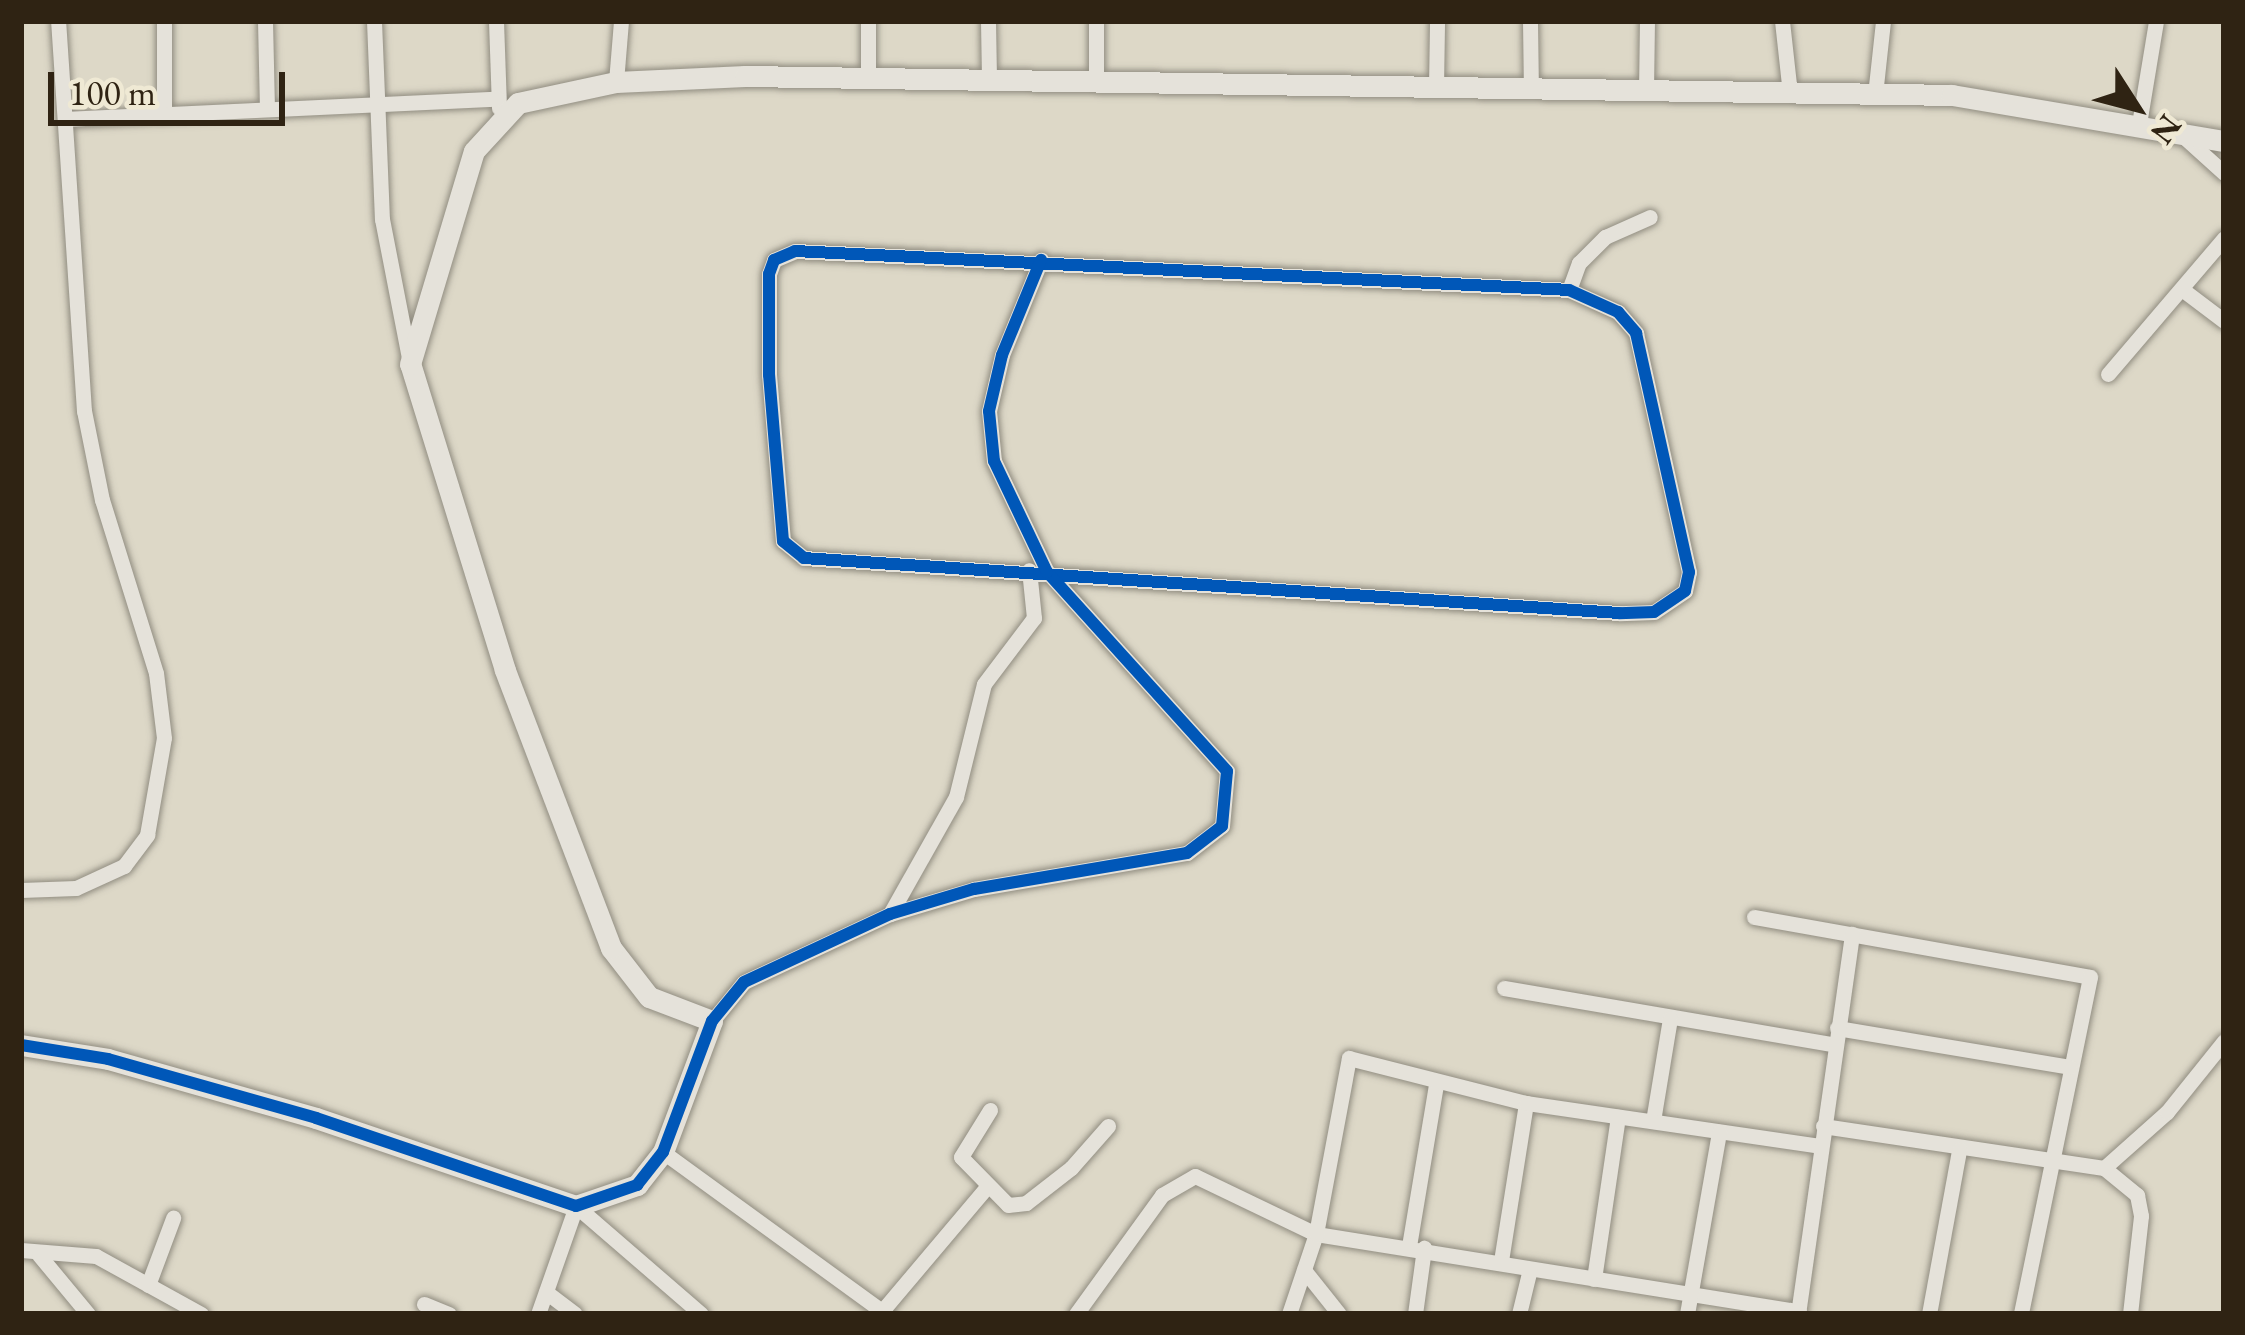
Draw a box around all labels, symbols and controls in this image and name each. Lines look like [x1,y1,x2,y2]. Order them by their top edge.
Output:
scale bar [54,48,291,122]
north arrow [2077,48,2197,168]
text: 100 m [69,69,156,116]
text: N [2141,106,2192,153]

